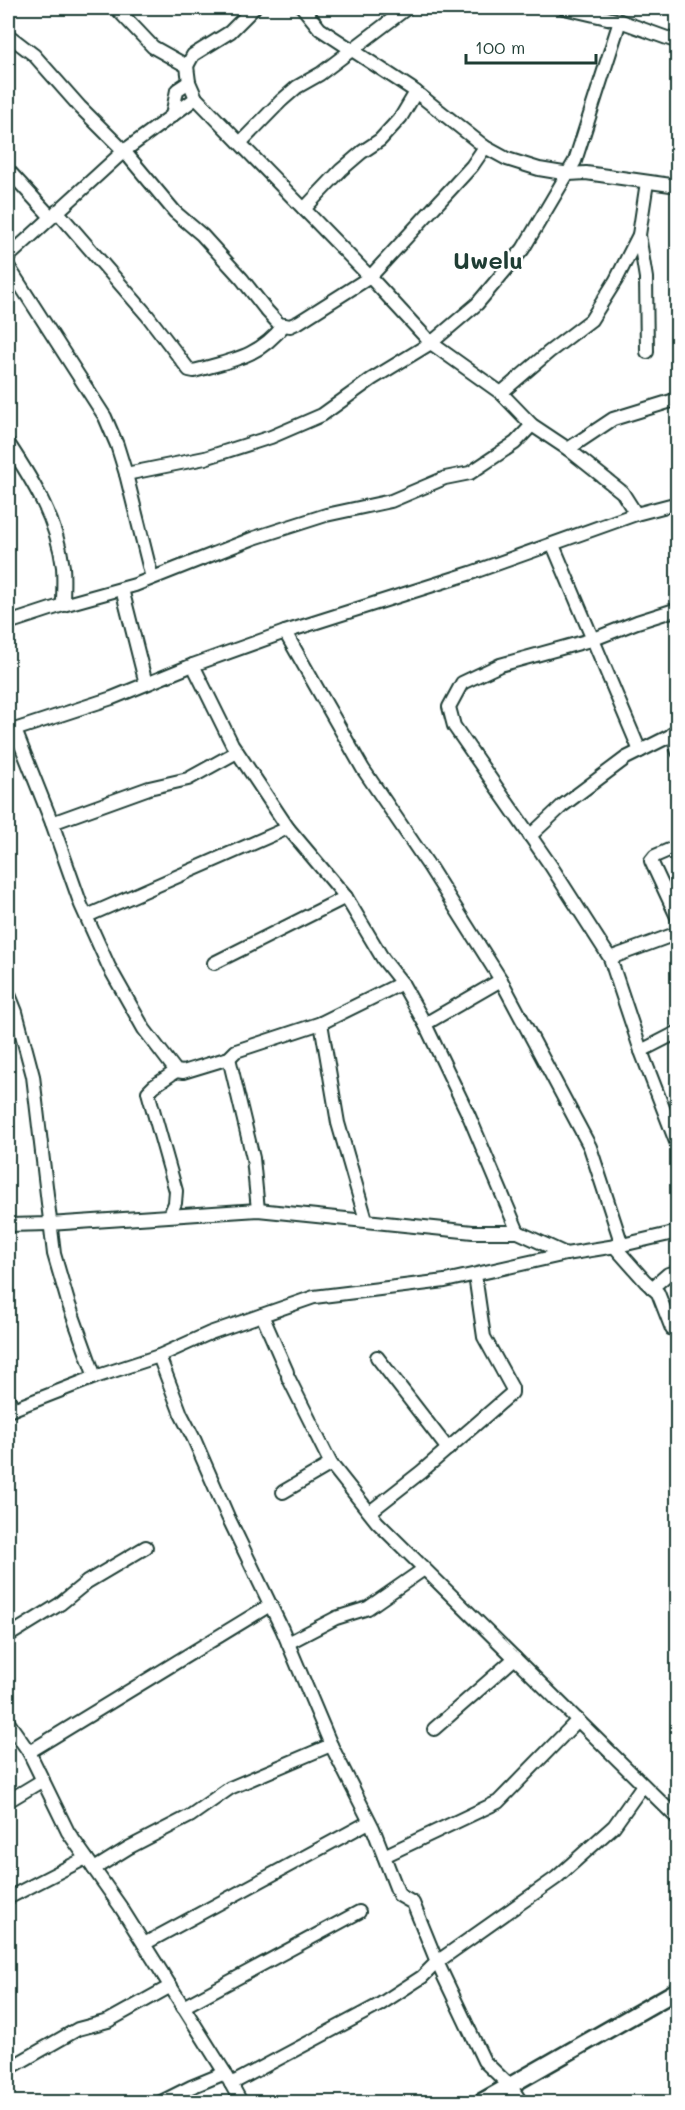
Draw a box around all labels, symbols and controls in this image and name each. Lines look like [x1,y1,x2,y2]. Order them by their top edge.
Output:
scale bar [466,27,596,65]
text: 100 m [475,35,525,59]
district label: Uwelu [453,244,523,275]

